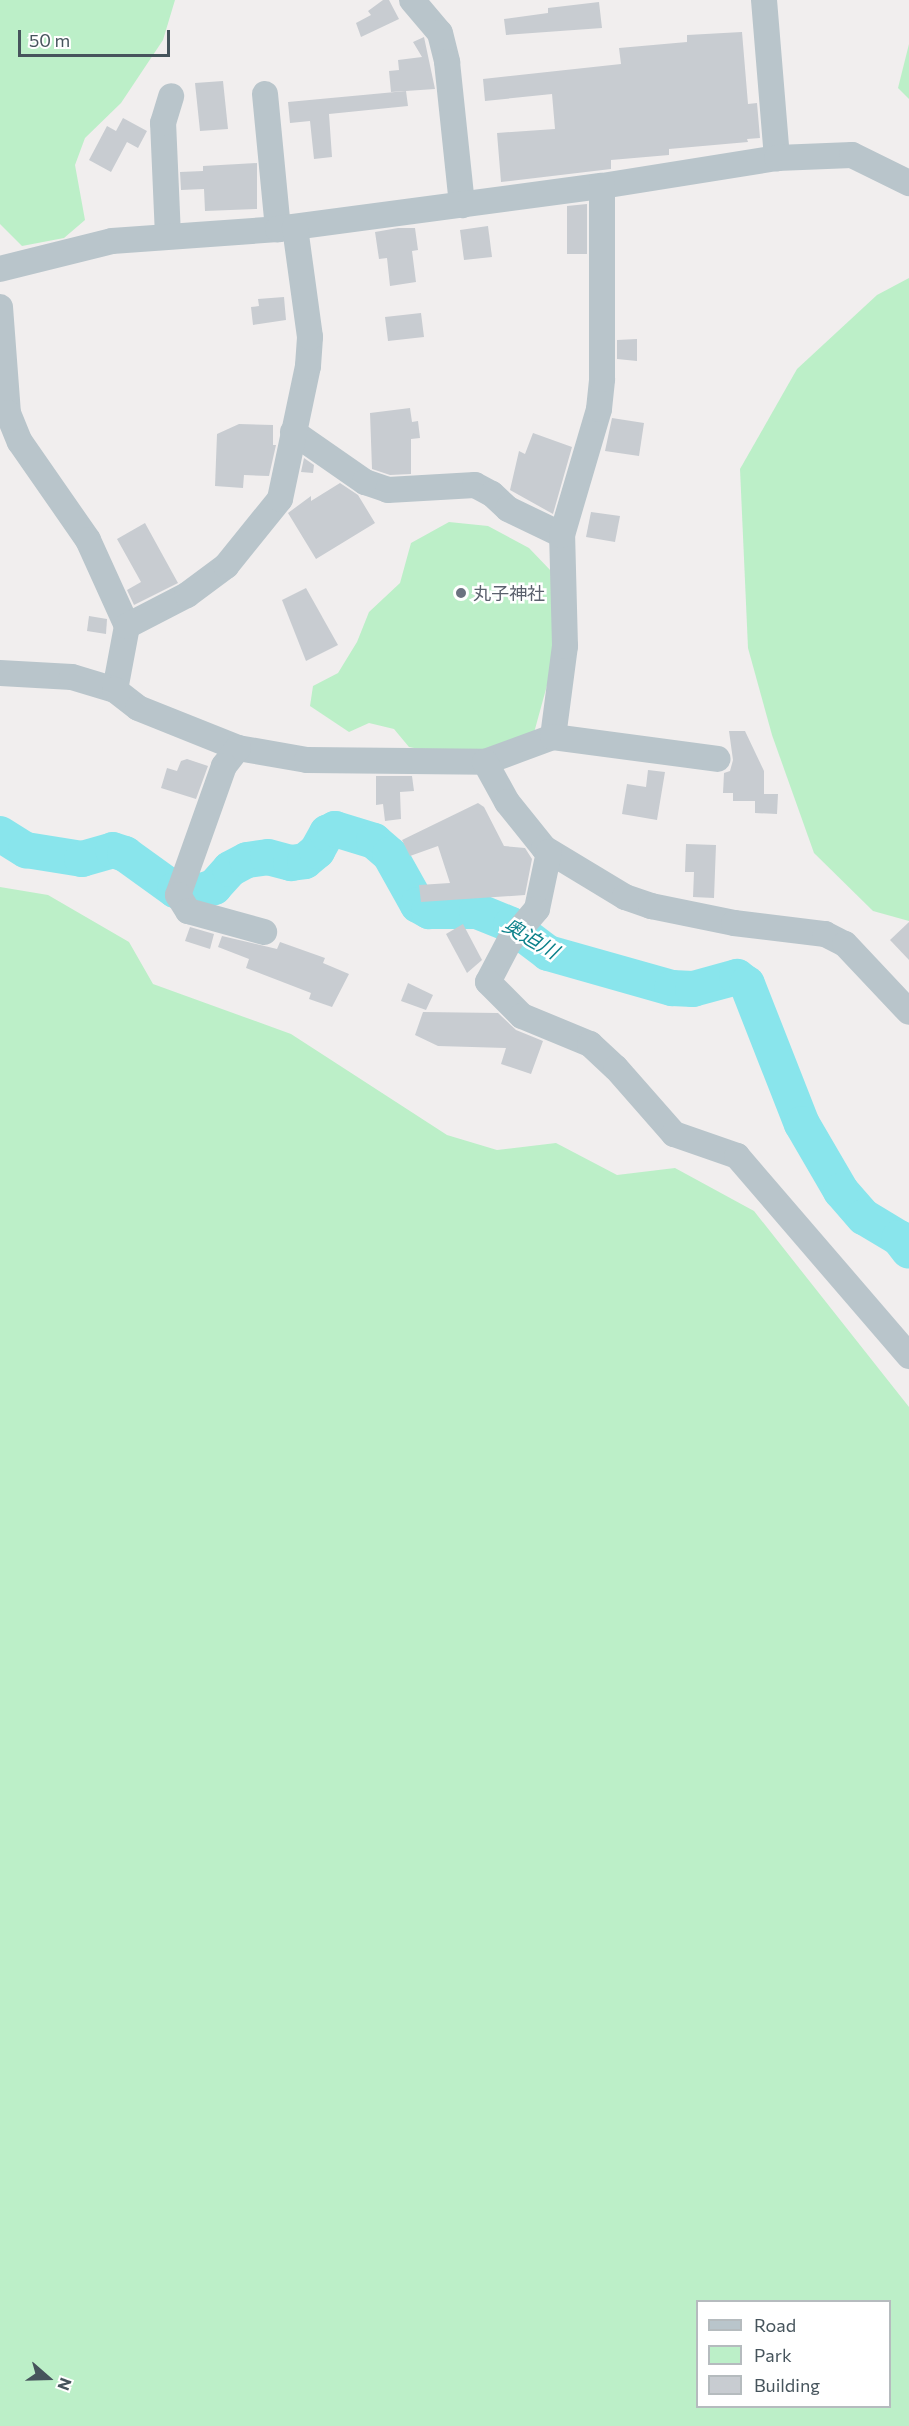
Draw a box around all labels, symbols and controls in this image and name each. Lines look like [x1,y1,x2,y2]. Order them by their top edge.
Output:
scale bar [21,18,172,56]
text: 50 m [29,29,70,51]
place label: 丸子神社 [473,582,545,604]
marker: 丸子神社 [454,586,468,600]
water label: 奥迫川 [499,913,563,963]
legend [696,2300,891,2408]
text: Road [754,2314,796,2336]
text: Park [754,2344,792,2366]
north arrow [18,2348,78,2408]
text: Building [754,2374,820,2396]
text: N [54,2375,76,2393]

